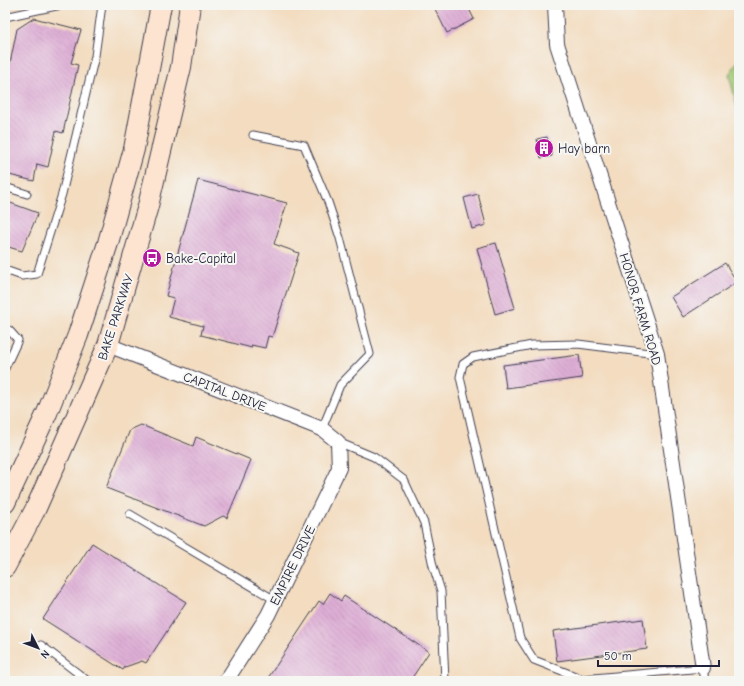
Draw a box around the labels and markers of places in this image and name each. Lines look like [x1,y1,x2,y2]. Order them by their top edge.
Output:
building icon: Hay barn [533,137,555,159]
place label: Hay barn [558,141,610,156]
bus stop icon: Bake-Capital [141,247,163,269]
place label: Bake-Capital [166,251,236,266]

